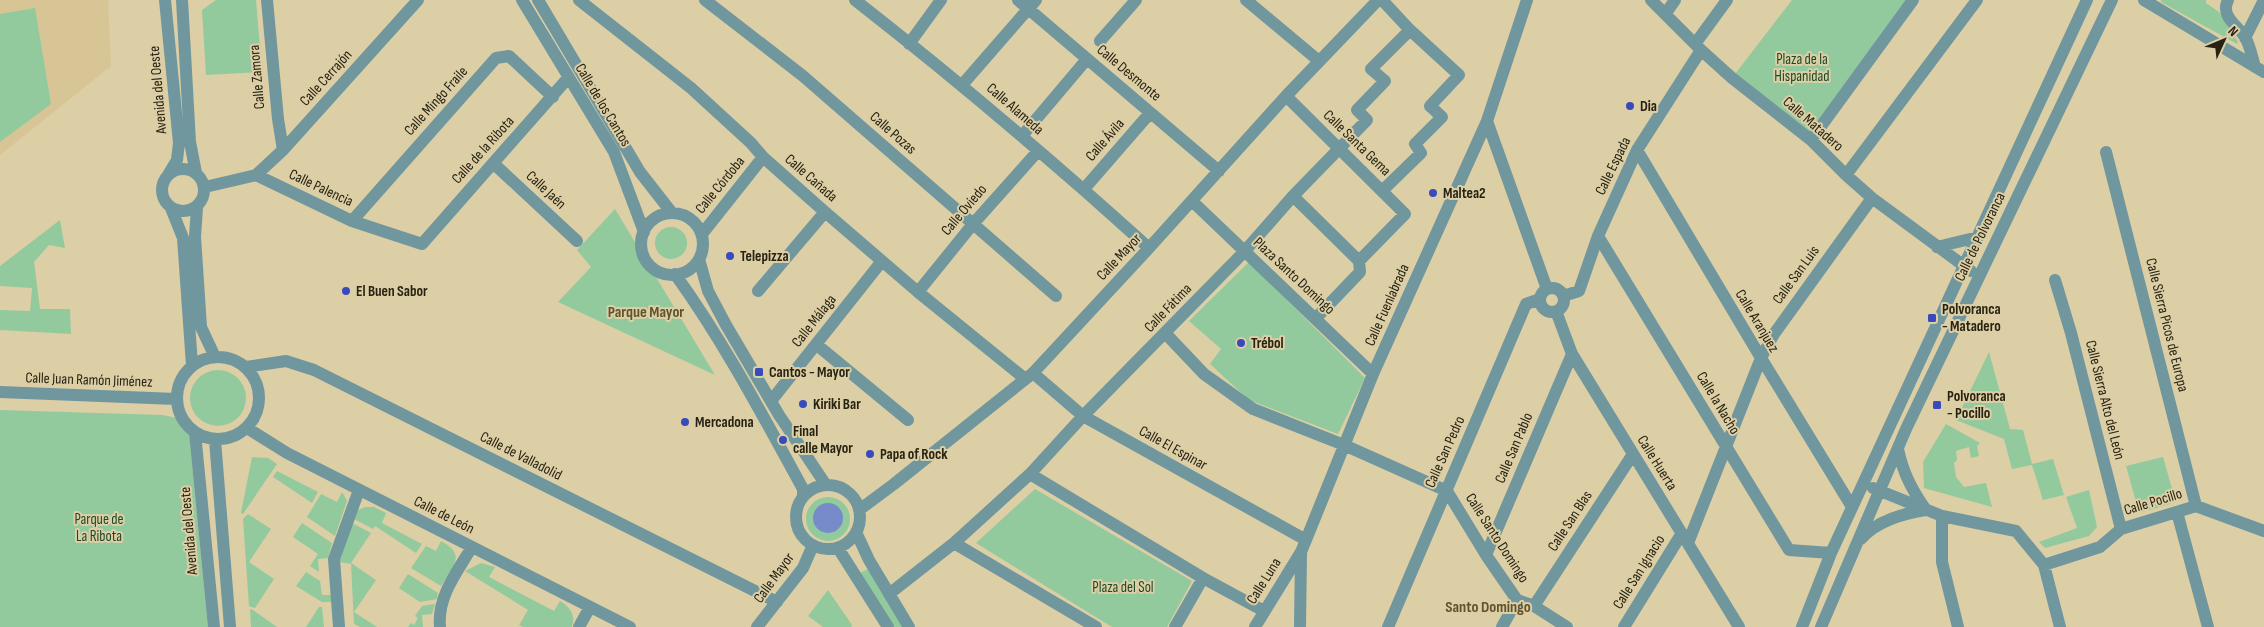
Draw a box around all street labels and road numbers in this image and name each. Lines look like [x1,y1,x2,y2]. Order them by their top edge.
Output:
street label: Calle Desmonte [1093,41,1165,105]
street label: Calle Zamora [245,44,269,110]
street label: Avenida del Oeste [145,45,171,136]
street label: Calle Cerrajón [296,46,356,110]
street label: Calle de los Cantos [571,60,635,150]
street label: Calle Mingo Fraile [400,62,472,140]
street label: Calle Alameda [982,79,1048,139]
street label: Calle Matadero [1779,92,1847,156]
street label: Calle Santa Gema [1319,106,1395,180]
street label: Calle Pozas [866,108,920,158]
street label: Calle de la Ribota [448,112,519,188]
street label: Calle Ávila [1081,115,1129,165]
street label: Calle Espada [1591,134,1635,198]
street label: Calle Cañada [781,150,841,206]
street label: Calle Córdoba [691,152,749,218]
street label: Calle Palencia [286,165,356,211]
street label: Calle Jaén [522,167,570,213]
street label: Calle Oviedo [937,180,991,240]
street label: Calle de Polvoranca [1950,189,2010,285]
street label: Calle Mayor [1092,229,1146,285]
street label: Plaza Santo Domingo [1249,233,1339,319]
street label: Calle San Luis [1768,242,1824,308]
street label: Calle Sierra Picos de Europa [2141,256,2193,394]
street label: Calle Fuenlabrada [1360,261,1414,349]
street label: Calle Fátima [1140,279,1196,336]
street label: Calle Aranjuez [1731,286,1784,356]
street label: Calle Málaga [788,291,841,351]
street label: Calle Sierra Alto del León [2081,338,2129,462]
street label: Calle Juan Ramón Jiménez [25,368,154,392]
street label: Calle la Nacho [1692,368,1744,438]
street label: Calle San Pablo [1491,410,1537,486]
street label: Calle San Pedro [1421,413,1469,491]
street label: Calle El Espinar [1136,421,1211,475]
street label: Calle de Valladolid [477,427,565,485]
street label: Calle Huerta [1633,432,1681,494]
street label: Calle Pocillo [2122,484,2184,520]
street label: Avenida del Oeste [176,486,202,577]
street label: Calle San Blas [1543,487,1597,555]
street label: Calle Santo Domingo [1461,490,1533,586]
street label: Calle de León [410,492,478,538]
street label: Calle San Ignacio [1609,531,1669,613]
street label: Calle Mayor [749,549,799,607]
street label: Calle Luna [1242,554,1286,608]

